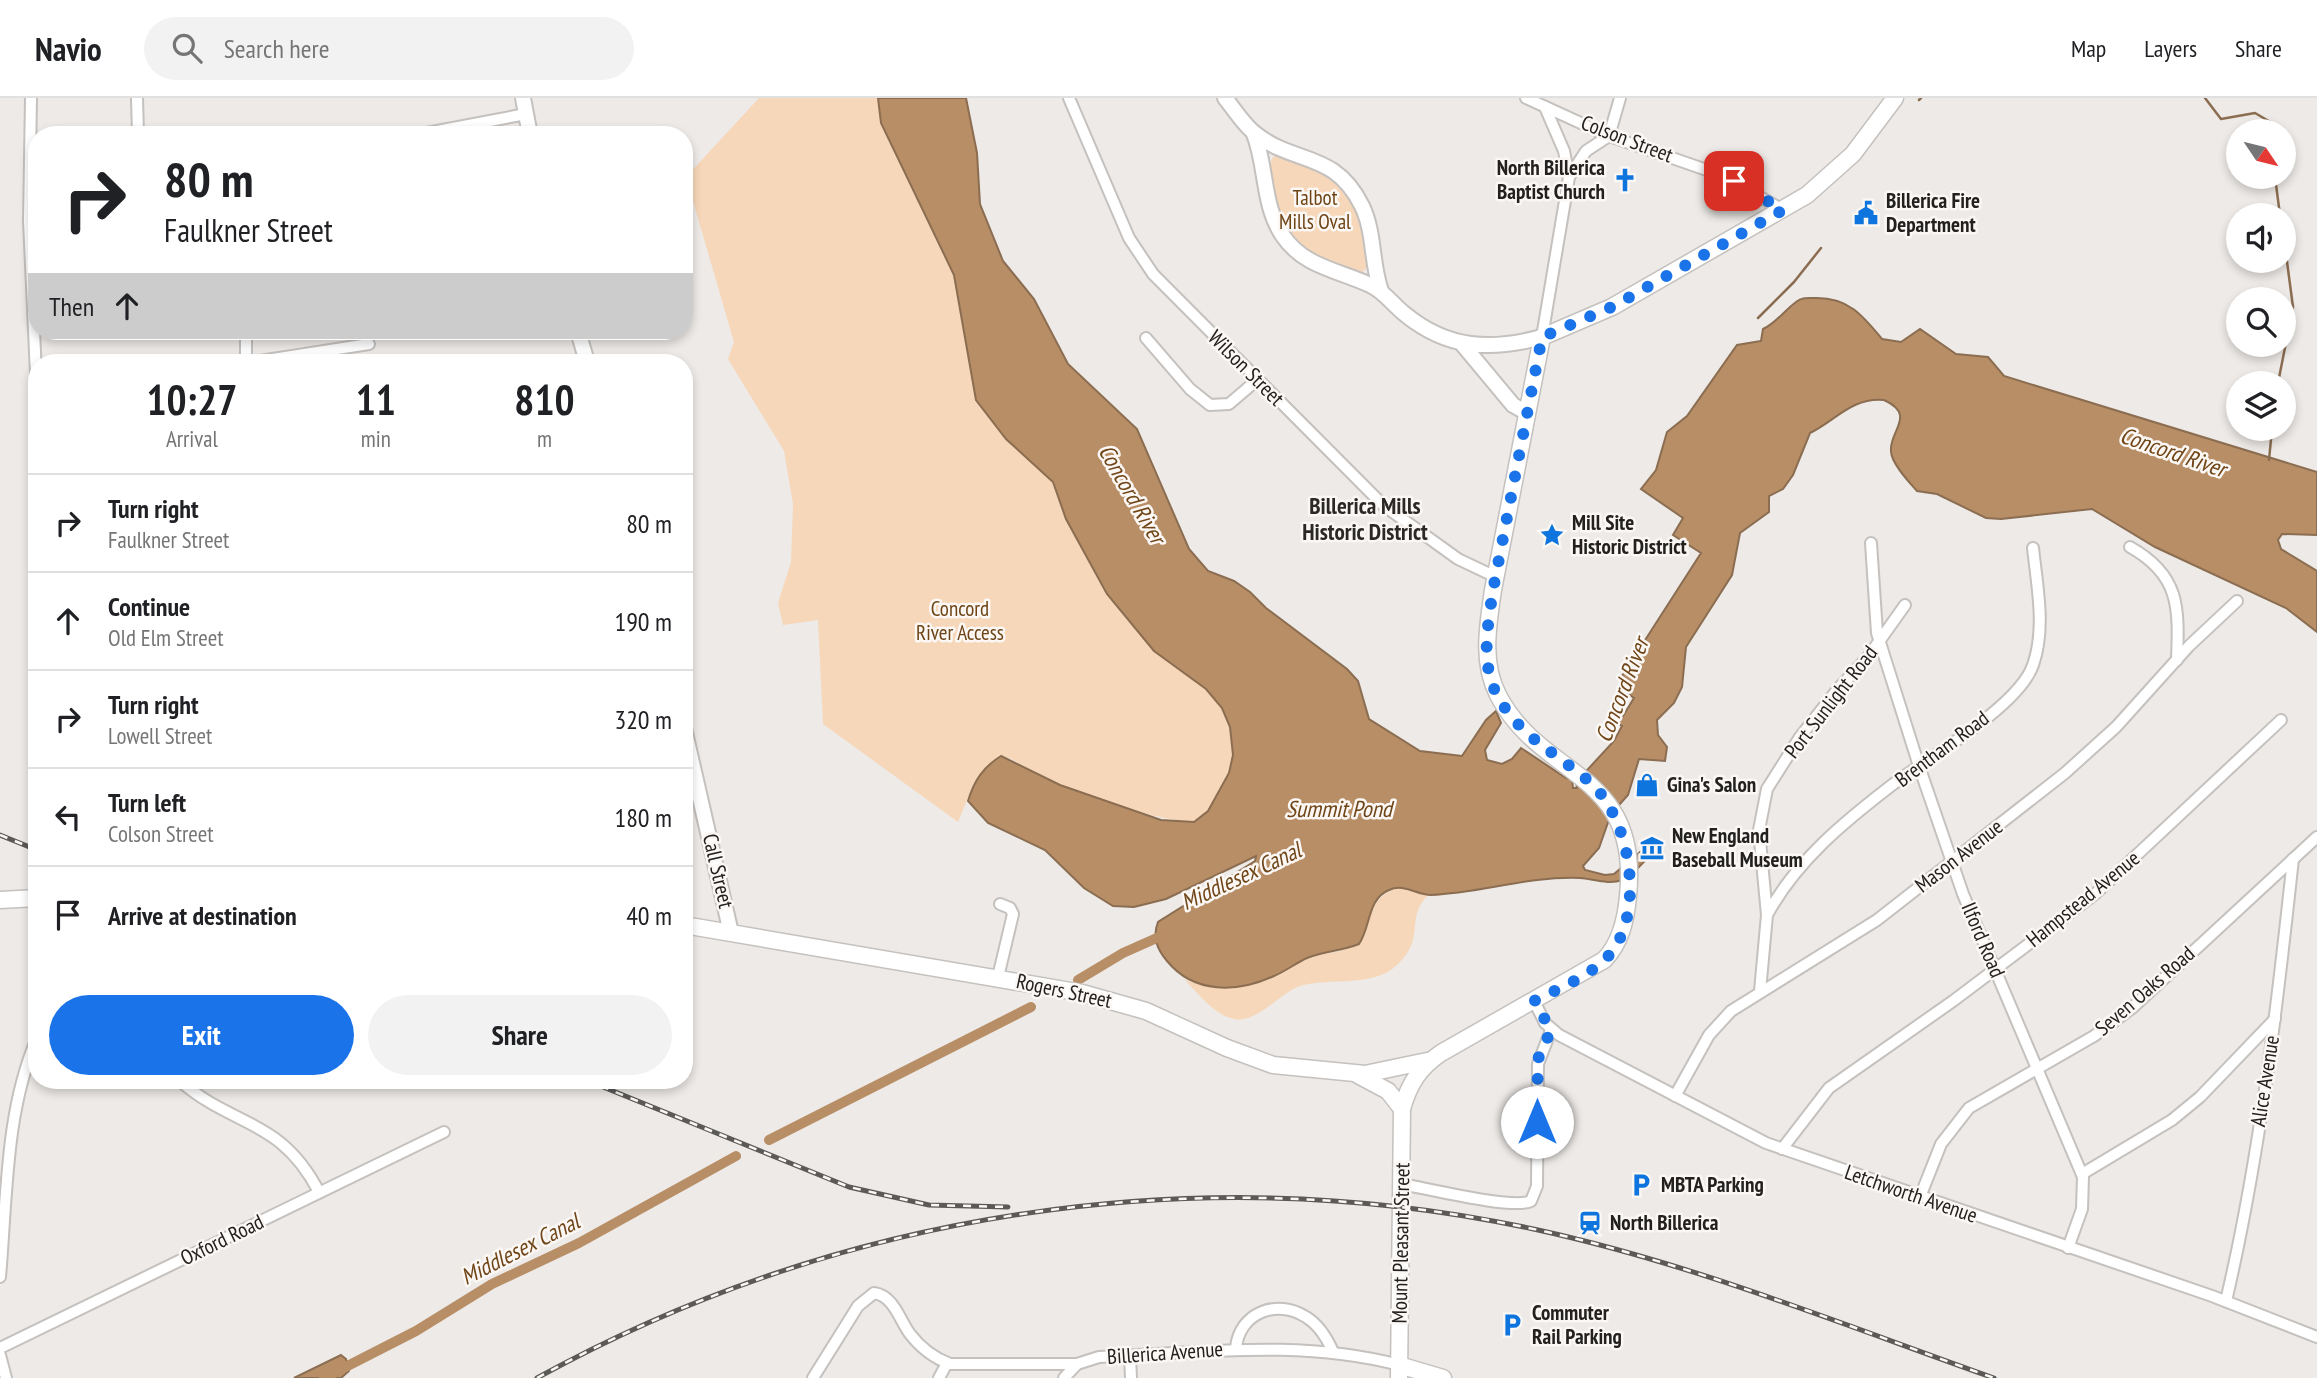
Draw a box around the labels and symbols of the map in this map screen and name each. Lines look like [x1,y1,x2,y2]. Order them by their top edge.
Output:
street label: Colson Street [1577,109,1677,168]
north arrow [2226,119,2296,189]
pin [1704,151,1764,211]
place label: North Billerica Baptist Church [1497,154,1605,205]
church icon: North Billerica Baptist Church [1611,166,1639,194]
park label: Talbot Mills Oval [1279,184,1351,235]
place label: Billerica Fire Department [1886,187,1980,238]
public building icon: Billerica Fire Department [1852,199,1880,227]
street label: Wilson Street [1203,324,1290,412]
water label: Concord River [2117,420,2233,484]
water label: Concord River [1092,439,1174,552]
district label: Billerica Mills Historic District [1302,491,1428,546]
place label: Mill Site Historic District [1572,509,1687,560]
place icon: Mill Site Historic District [1538,521,1566,549]
park label: Concord River Access [916,595,1004,646]
water label: Concord River [1588,630,1656,746]
street label: Port Sunlight Road [1778,640,1883,763]
street label: Brentham Road [1889,704,1994,793]
shop icon: Gina's Salon [1633,771,1661,799]
place label: Gina's Salon [1667,771,1756,798]
water label: Summit Pond [1286,794,1395,823]
street label: Mason Avenue [1909,813,2008,898]
place label: New England Baseball Museum [1672,822,1803,873]
street label: Call Street [697,831,740,911]
water label: Middlesex Canal [1176,834,1308,916]
museum icon: New England Baseball Museum [1638,834,1666,862]
street label: Hampstead Avenue [2020,845,2145,953]
street label: Ilford Road [1956,898,2011,982]
street label: Seven Oaks Road [2089,940,2200,1041]
street label: Rogers Street [1014,967,1114,1014]
street label: Alice Avenue [2244,1033,2285,1129]
position arrow [1500,1085,1574,1159]
street label: Letchworth Avenue [1841,1158,1981,1229]
street label: Mount Pleasant Street [1386,1162,1415,1324]
parking icon: MBTA Parking [1627,1171,1655,1199]
place label: MBTA Parking [1661,1171,1764,1198]
water label: Middlesex Canal [456,1205,586,1291]
street label: Oxford Road [176,1208,268,1271]
station icon: North Billerica [1576,1209,1604,1237]
place label: North Billerica [1610,1209,1719,1236]
place label: Commuter Rail Parking [1532,1299,1622,1350]
parking icon: Commuter Rail Parking [1498,1311,1526,1339]
street label: Billerica Avenue [1106,1335,1224,1370]

